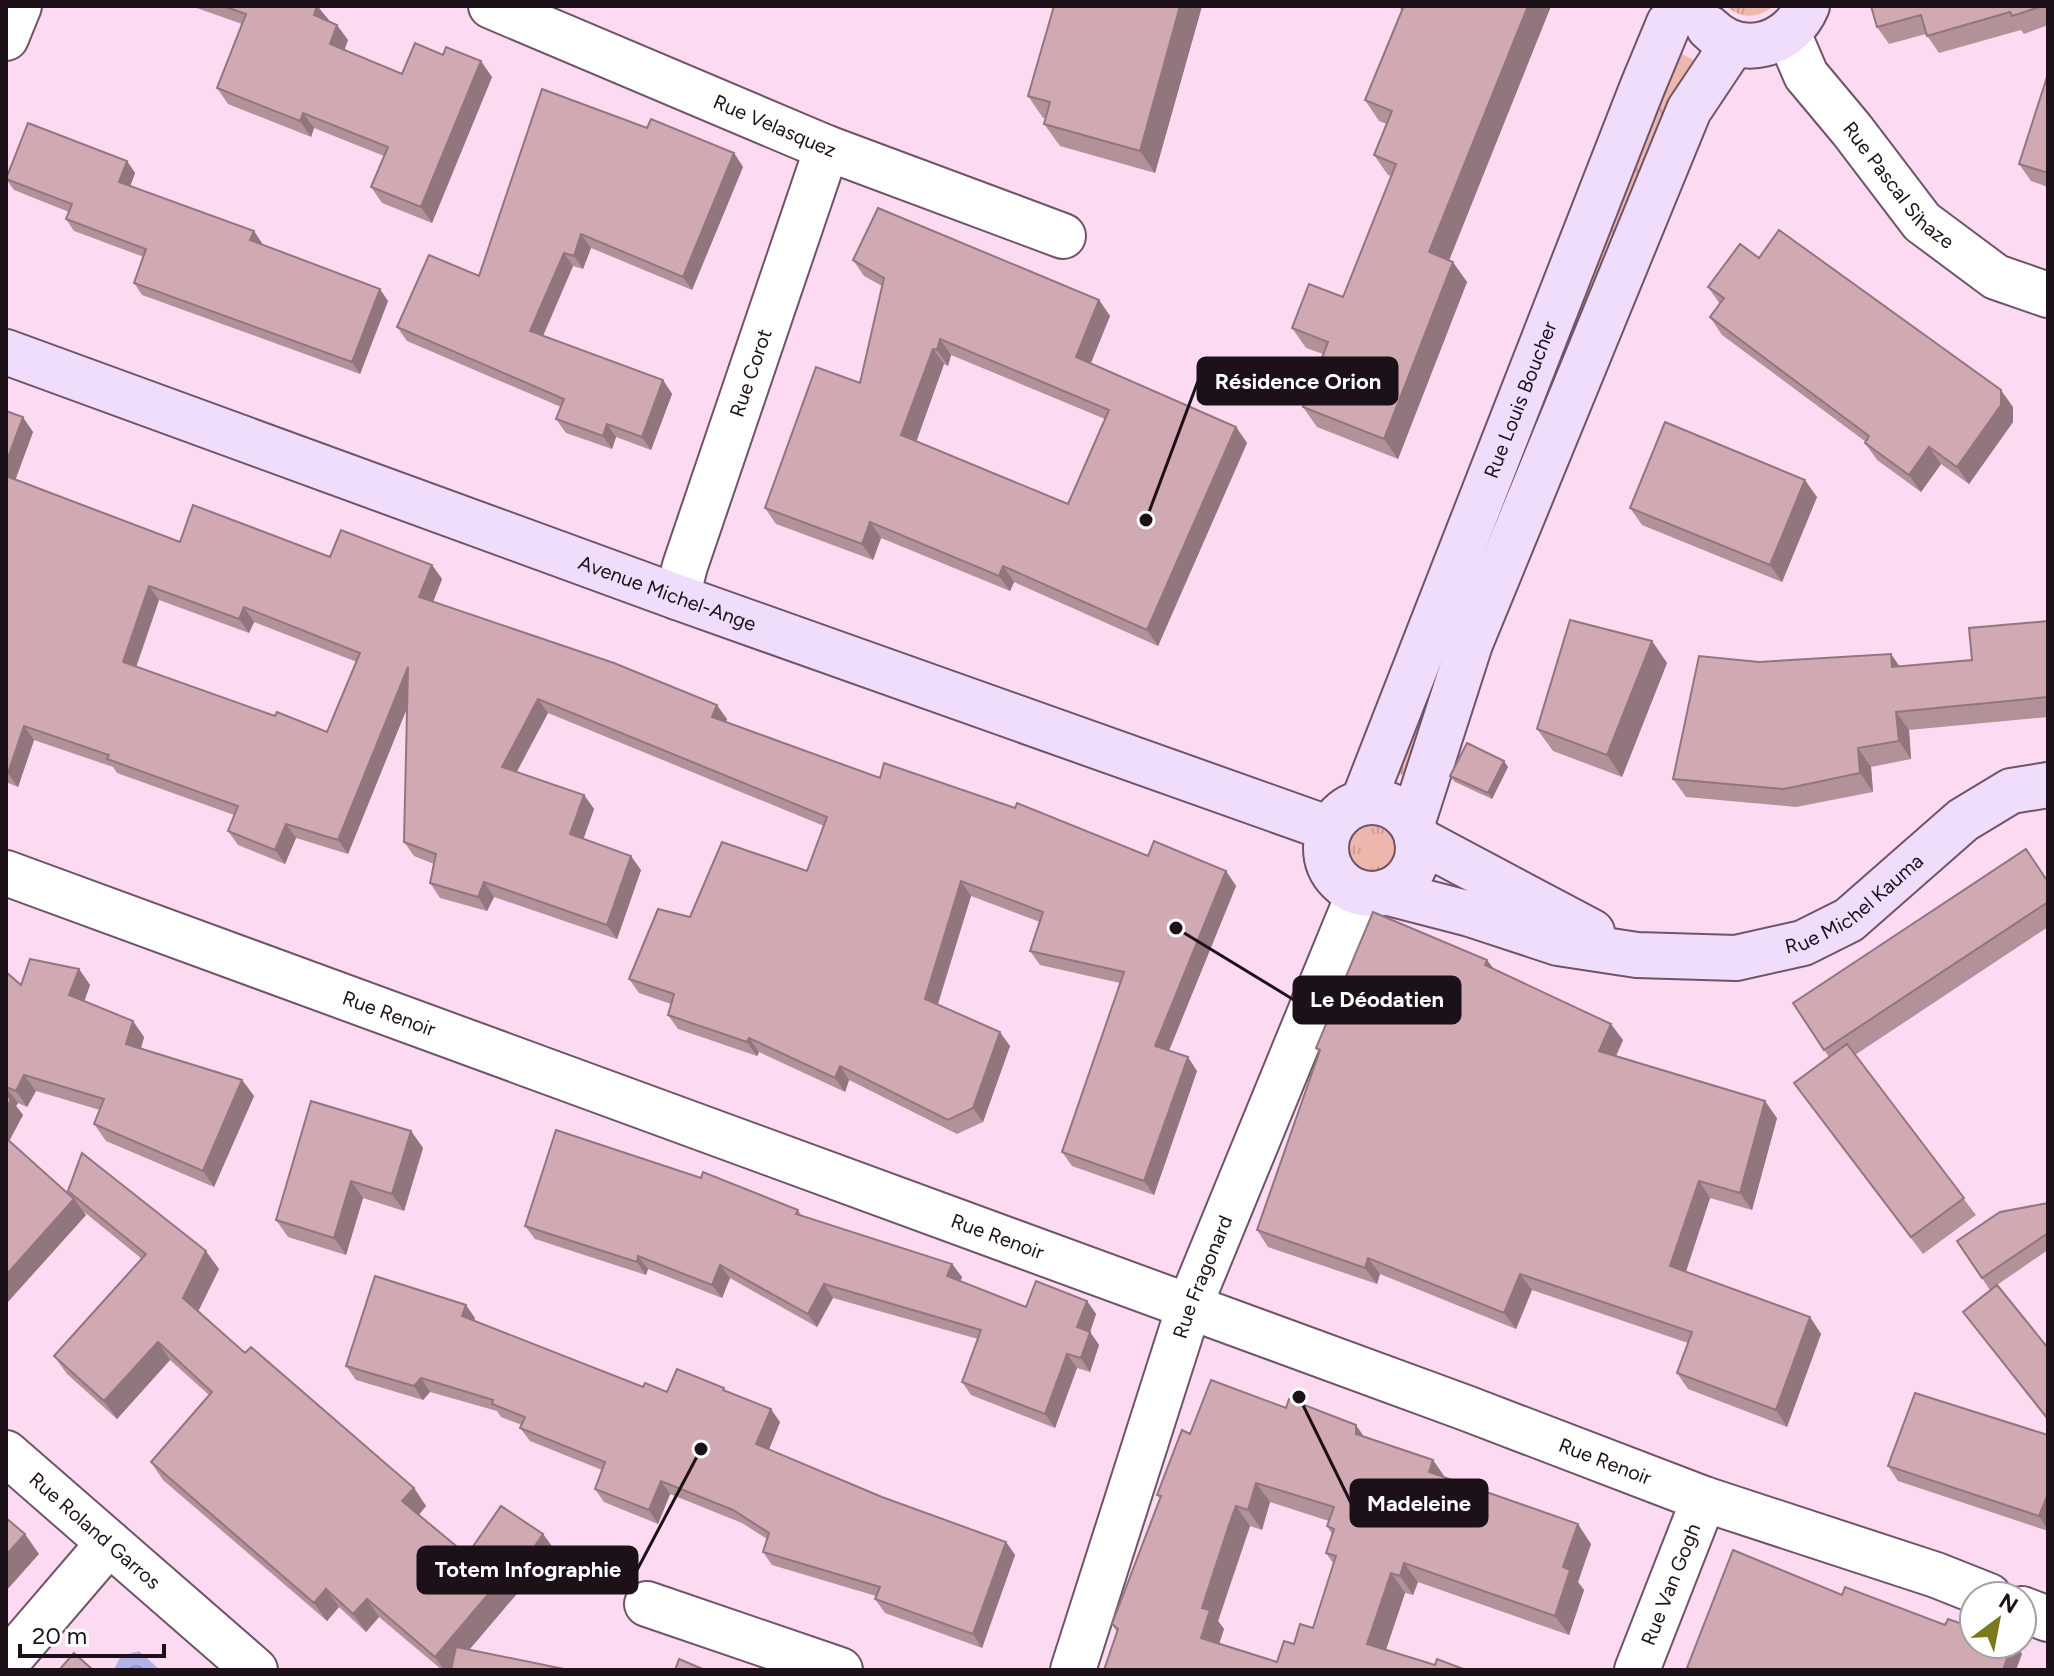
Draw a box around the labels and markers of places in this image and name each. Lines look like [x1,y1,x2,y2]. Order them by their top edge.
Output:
callout: Résidence Orion [1198,358,1397,404]
callout: Le Déodatien [1294,977,1460,1023]
callout: Madeleine [1351,1480,1487,1526]
callout: Totem Infographie [418,1547,637,1593]

